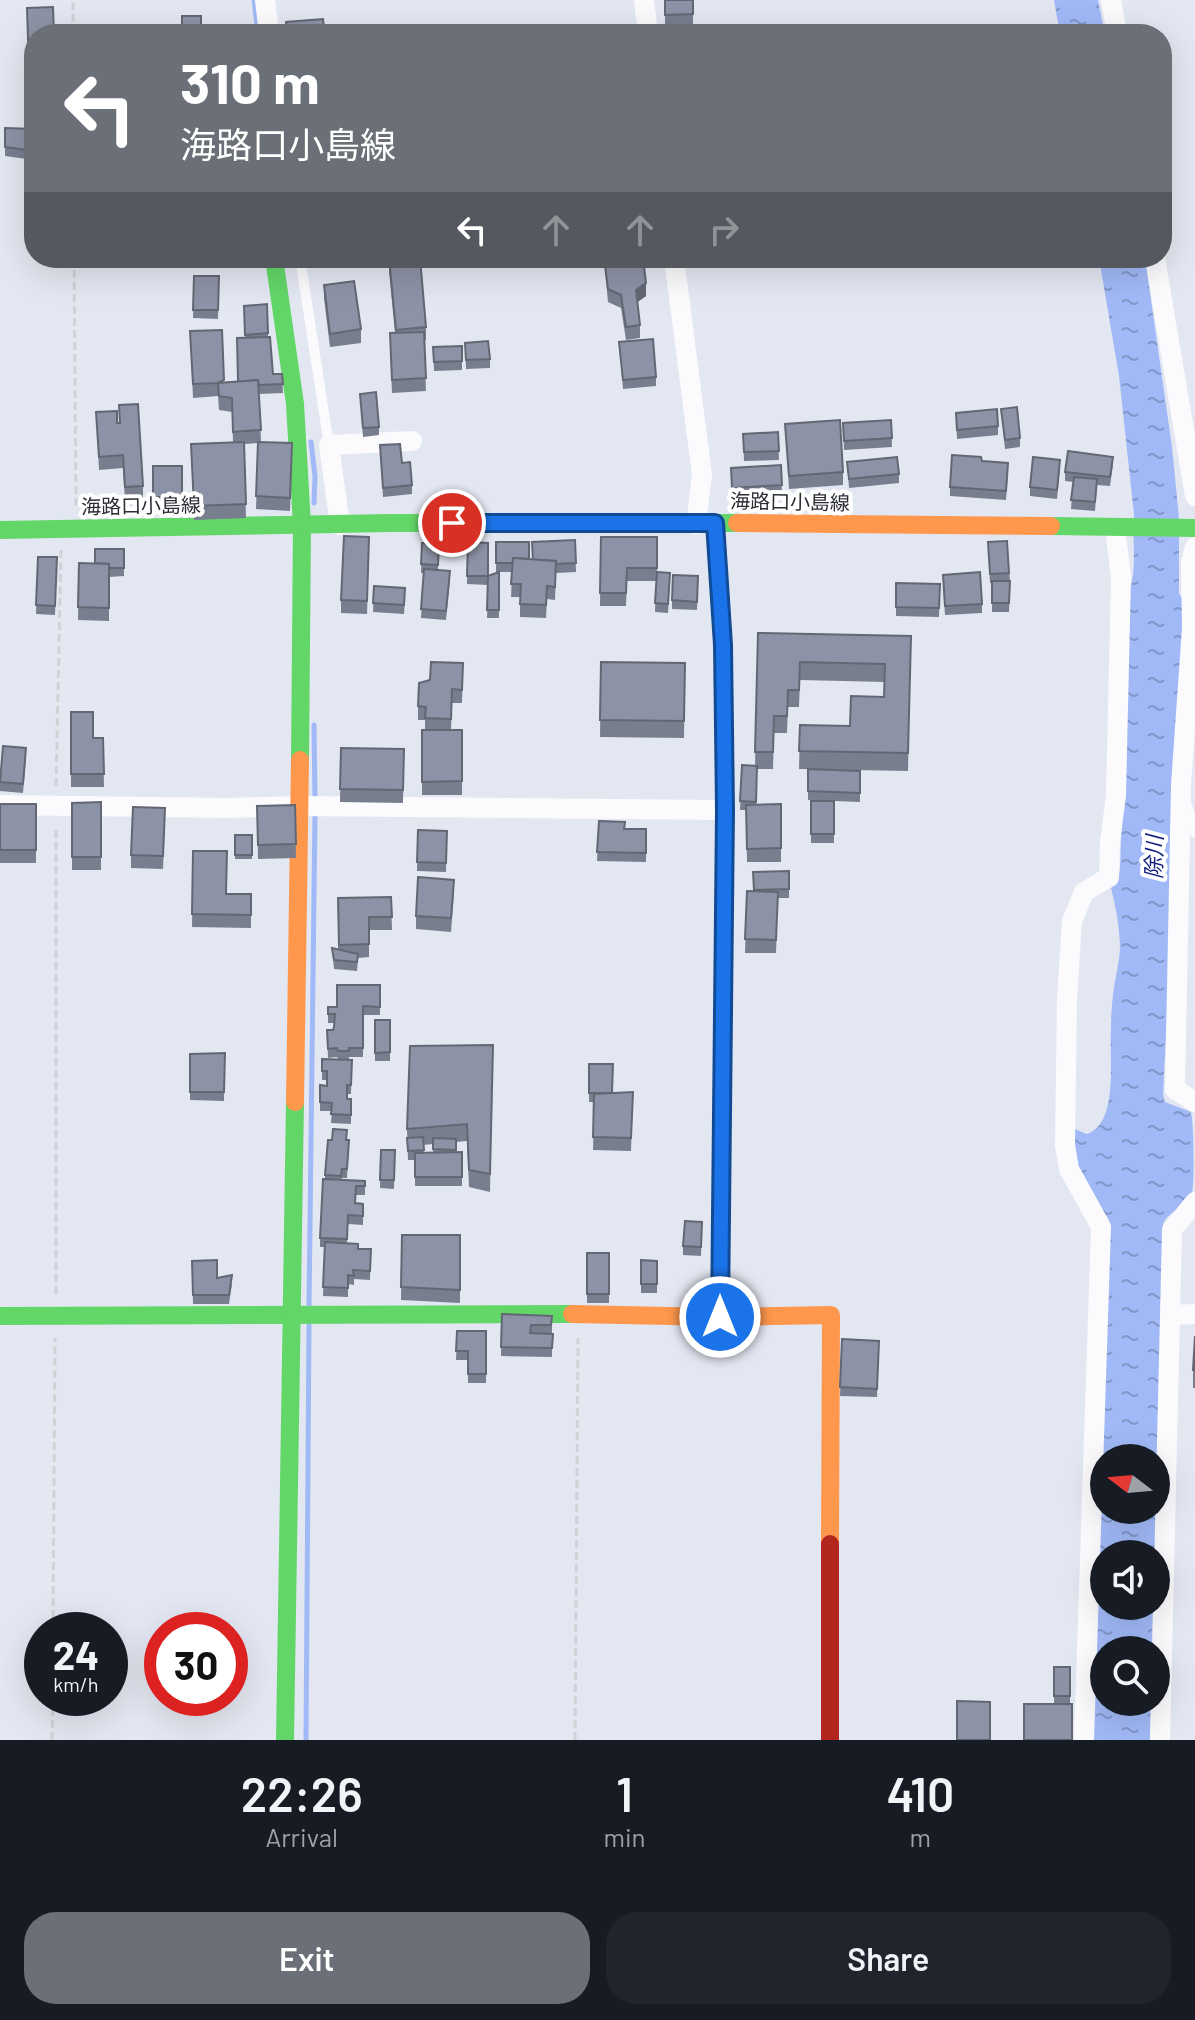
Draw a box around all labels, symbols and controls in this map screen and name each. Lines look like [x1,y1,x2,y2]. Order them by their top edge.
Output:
text: 310 m [180,48,320,115]
icon: left [48,56,152,160]
text: 海路口小島線 [180,122,396,165]
icon: left [450,208,494,252]
icon: ahead [534,208,578,252]
icon: ahead [618,208,662,252]
icon: right [702,208,746,252]
street label: 海路口小島線 [730,488,850,514]
pin [418,489,486,557]
street label: 海路口小島線 [81,492,201,518]
icon: arrive [430,501,474,545]
water label: 除川 [1140,833,1166,879]
position arrow [678,1275,762,1359]
north arrow [1090,1444,1170,1524]
map controls [1090,1444,1170,1716]
button: sound [1090,1540,1170,1620]
speed limit sign: 30 [144,1612,248,1716]
text: 24 [53,1630,99,1678]
button: search [1090,1636,1170,1716]
text: km/h [53,1672,99,1696]
text: 22:26 [241,1764,363,1822]
text: 1 [616,1764,633,1822]
text: 410 [886,1764,954,1822]
text: Arrival [265,1821,338,1852]
text: min [603,1821,646,1852]
text: m [910,1821,931,1852]
button: Exit [24,1912,590,2004]
button: Share [606,1912,1171,2004]

